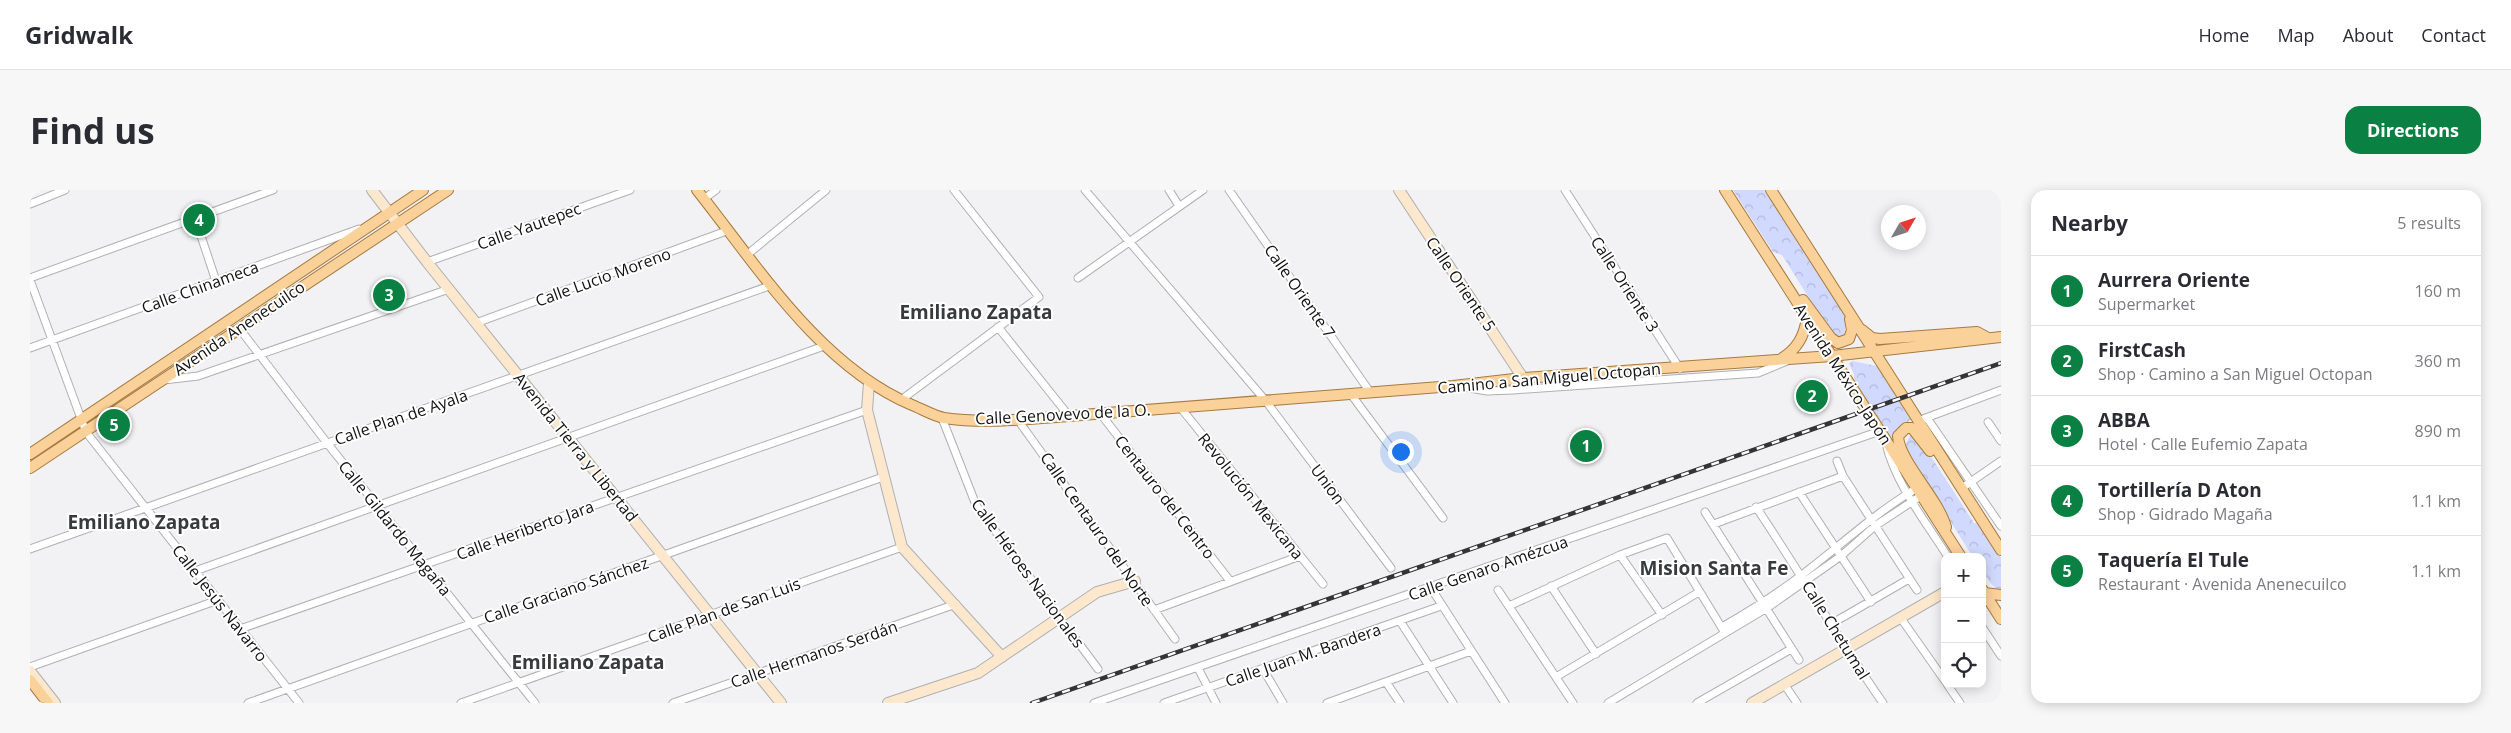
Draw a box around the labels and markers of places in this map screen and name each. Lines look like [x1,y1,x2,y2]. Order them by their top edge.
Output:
pin: 4 [183,201,215,239]
pin: 3 [373,276,405,314]
pin: 2 [1796,377,1828,415]
pin: 5 [98,406,130,444]
pin: 1 [1570,427,1602,465]

